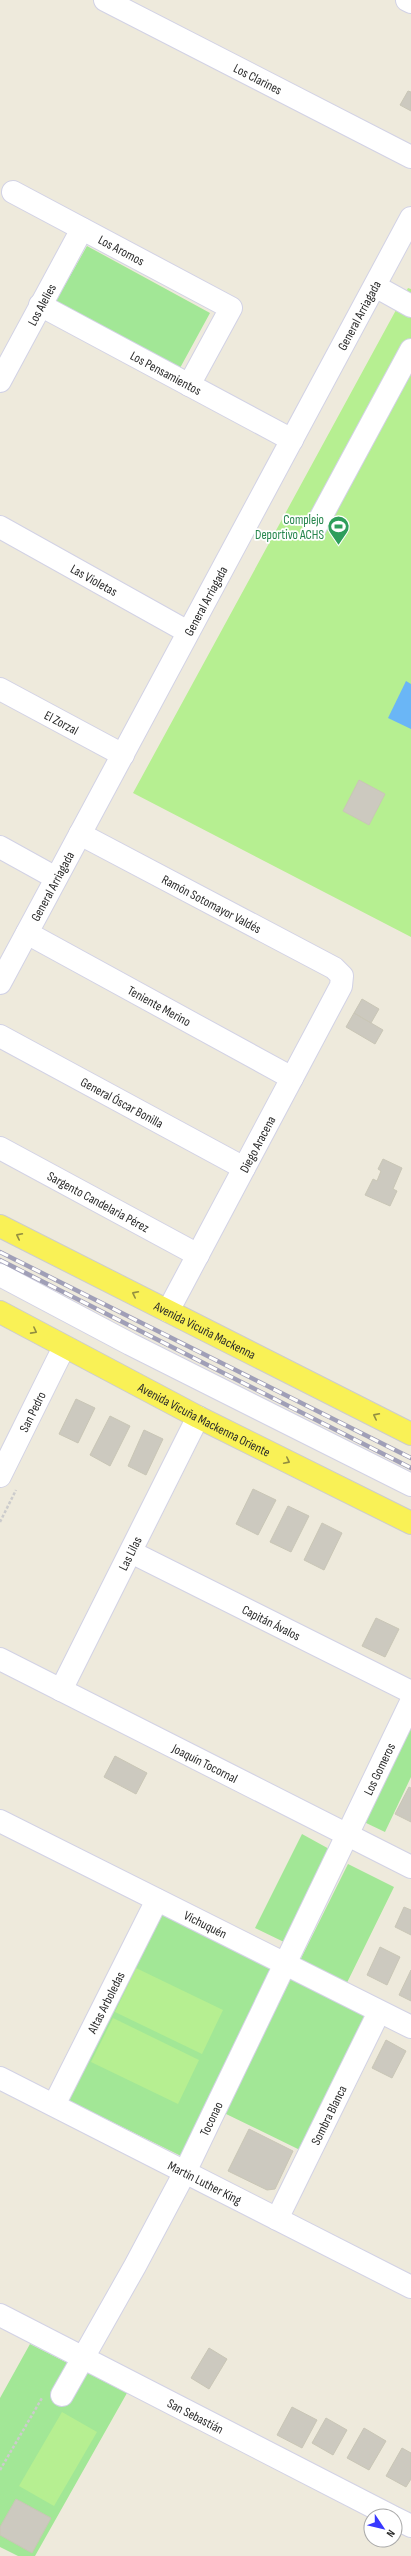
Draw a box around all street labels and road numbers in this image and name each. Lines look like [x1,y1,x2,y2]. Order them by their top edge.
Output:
street label: Los Clarines [231,60,285,99]
street label: Los Aromos [95,232,147,270]
street label: General Arriagada [334,278,385,353]
street label: Los Alelies [24,281,60,329]
street label: Los Pensamientos [127,348,204,399]
street label: Las Violetas [67,561,120,600]
street label: General Arriagada [181,564,232,639]
street label: El Zorzal [41,707,81,739]
street label: General Arriagada [28,849,78,924]
street label: Ramón Sotomayor Valdés [159,872,264,937]
street label: Teniente Merino [125,983,193,1030]
street label: General Óscar Bonilla [78,1074,166,1132]
street label: Diego Aracena [236,1113,279,1176]
street label: Sargento Candelaria Pérez [44,1168,152,1236]
street label: Avenida Vicuña Mackenna [150,1298,258,1363]
street label: Avenida Vicuña Mackenna Oriente [134,1379,273,1461]
street label: San Pedro [16,1389,50,1435]
street label: Las Lilas [115,1534,146,1573]
street label: Capitán Ávalos [239,1602,303,1645]
street label: Joaquín Tocornal [169,1740,240,1787]
street label: Los Gomeros [360,1740,399,1798]
street label: Vichuquén [181,1907,229,1942]
street label: Altas Arboledas [84,1969,129,2037]
street label: Sombra Blanca [308,2083,351,2148]
street label: Toconao [197,2099,227,2139]
street label: Martin Luther King [165,2158,244,2209]
street label: San Sebastián [164,2395,226,2438]

